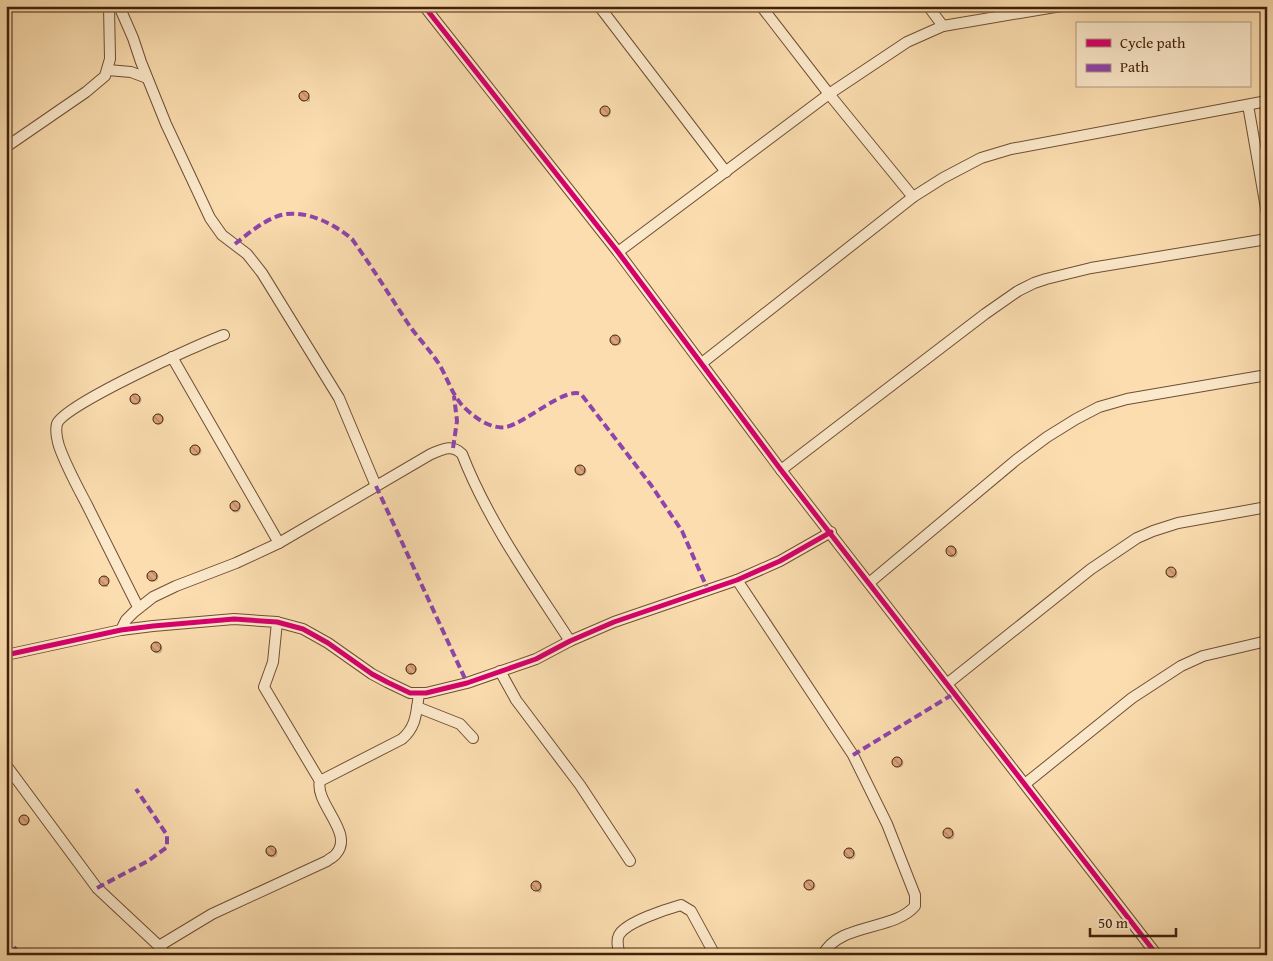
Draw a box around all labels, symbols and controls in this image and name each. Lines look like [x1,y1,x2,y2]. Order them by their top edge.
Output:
legend [1076,22,1250,88]
text: Cycle path [1120,32,1186,53]
text: Path [1120,56,1149,77]
scale bar [1090,906,1177,938]
text: 50 m [1098,912,1129,933]

